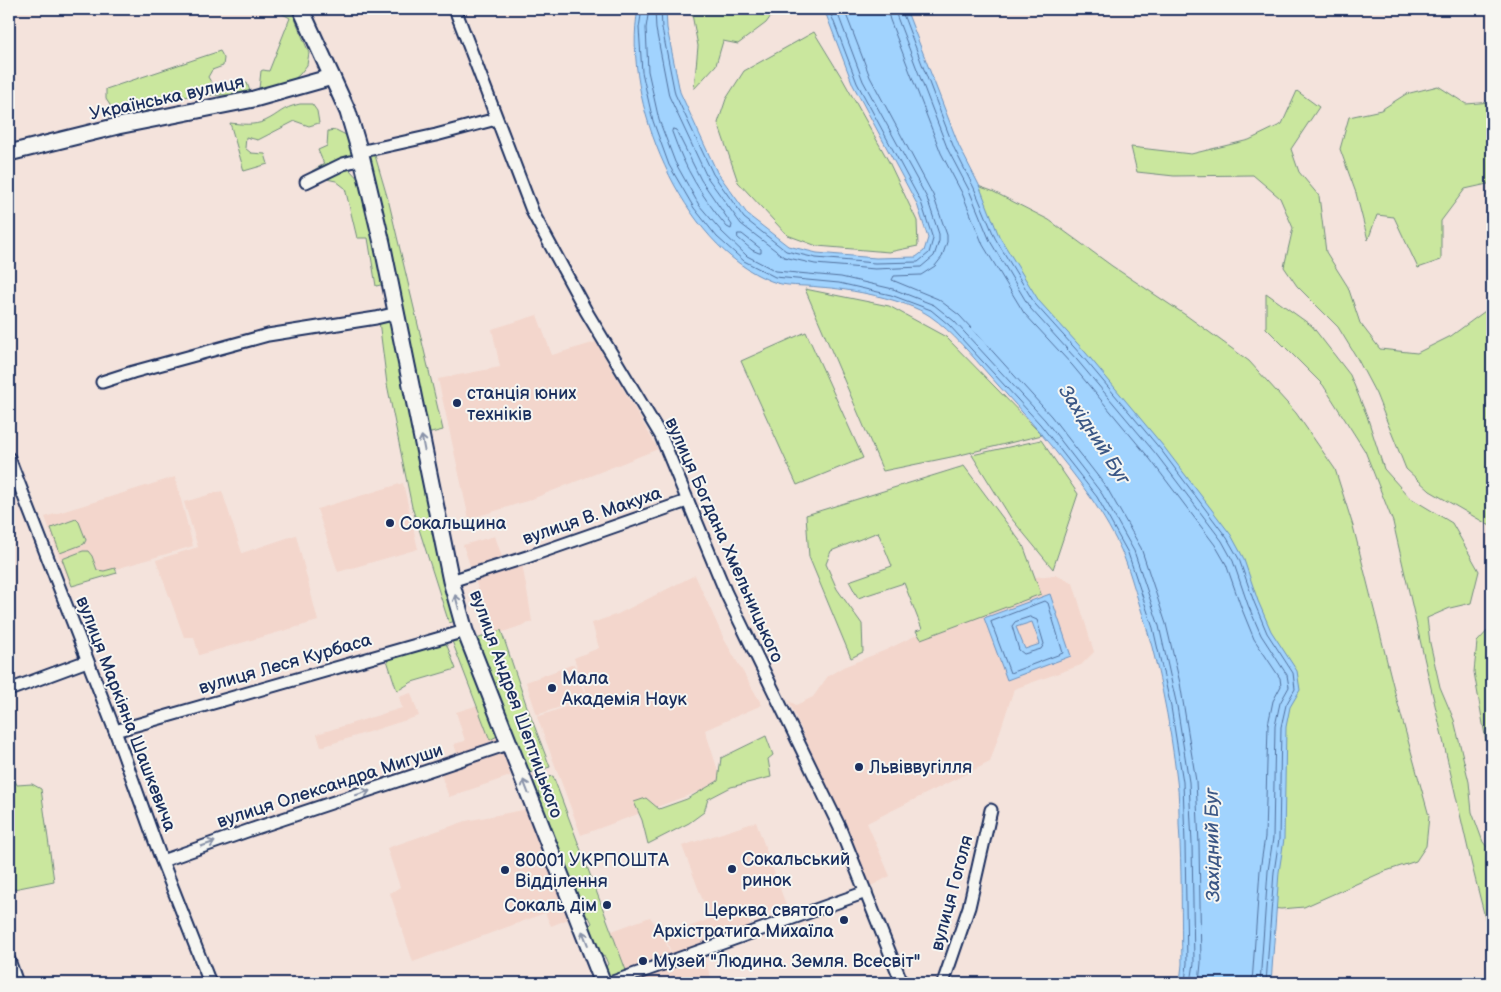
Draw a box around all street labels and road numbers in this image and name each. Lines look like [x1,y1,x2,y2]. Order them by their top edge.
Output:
street label: Українська вулиця [88,71,246,125]
street label: вулиця Богдана Хмельницького [660,414,788,666]
street label: вулиця В. Макуха [520,482,664,550]
street label: вулиця Андрея Шептицького [465,587,567,821]
street label: вулиця Маркіяна Шашкевича [71,594,181,835]
street label: вулиця Леся Курбаса [196,629,374,699]
street label: вулиця Олександра Мигуши [214,739,446,833]
street label: вулиця Гоголя [926,833,978,953]

